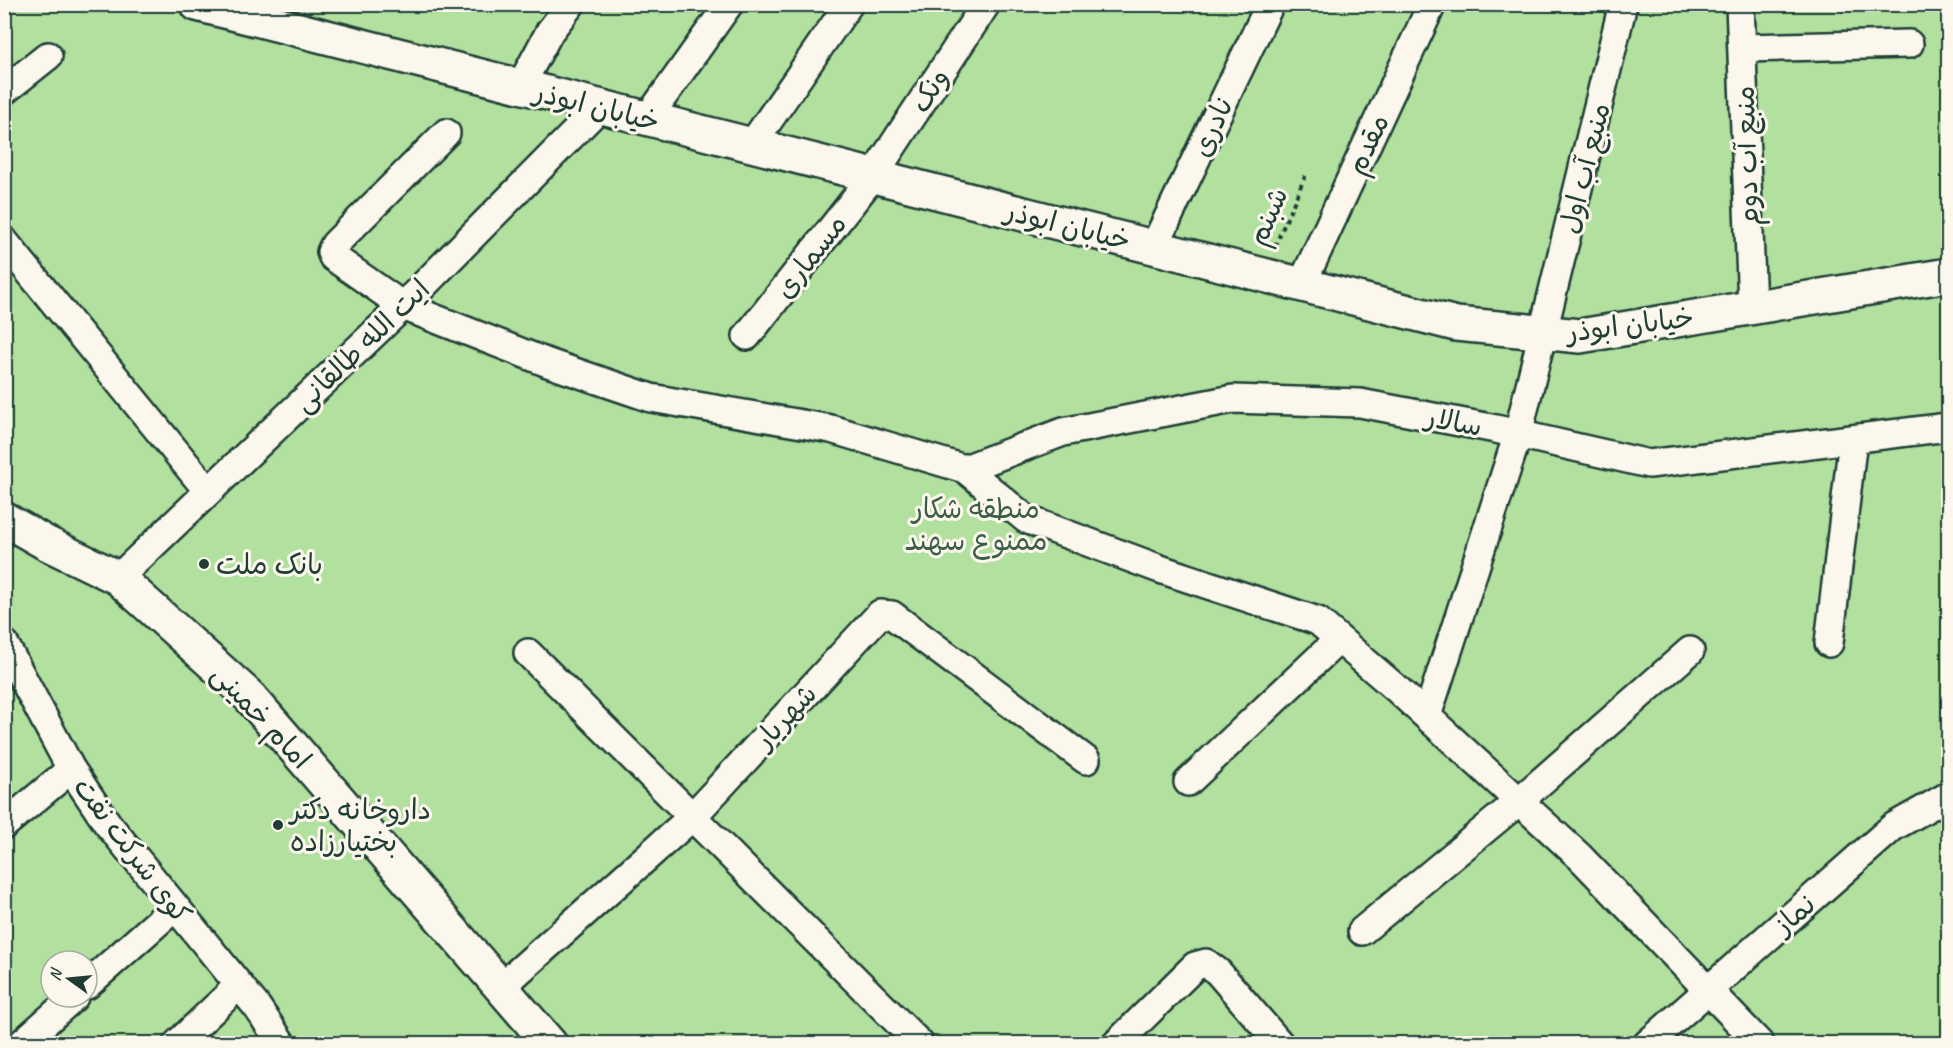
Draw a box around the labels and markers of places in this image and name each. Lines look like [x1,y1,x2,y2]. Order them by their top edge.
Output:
place label: بانک ملت [216,547,323,582]
marker: بانک ملت [197,557,211,571]
place label: داروخانه دکتر بختیارزاده [288,792,431,859]
marker: داروخانه دکتر بختیارزاده [271,818,285,832]

